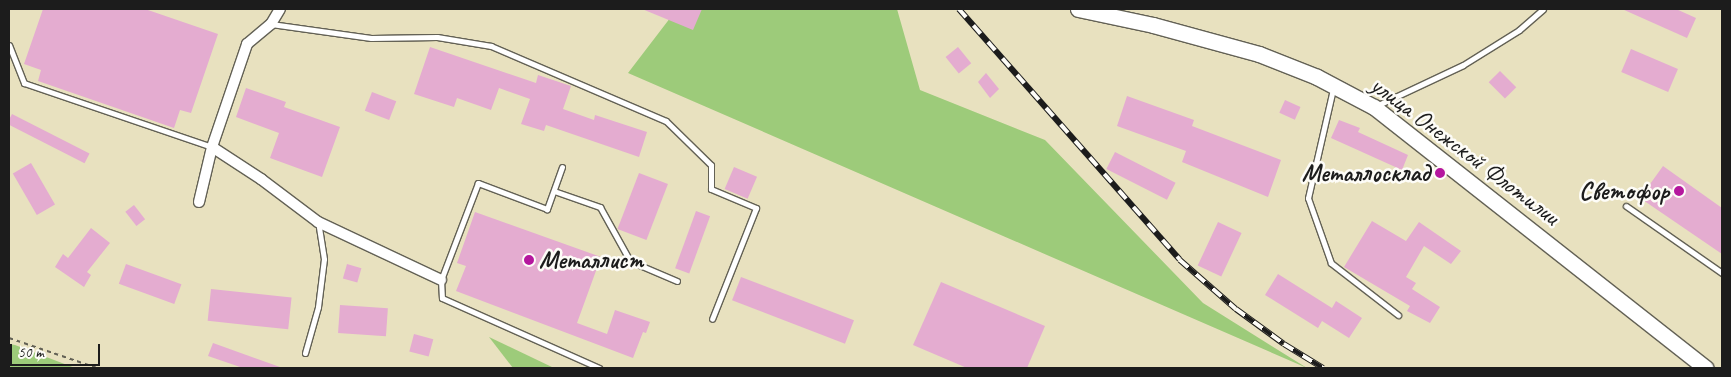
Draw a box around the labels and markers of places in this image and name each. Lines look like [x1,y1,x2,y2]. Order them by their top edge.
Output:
place label: Металлосклад [1302,158,1430,188]
marker: Металлосклад [1434,167,1446,179]
place label: Светофор [1579,176,1669,206]
marker: Светофор [1673,185,1685,197]
place label: Металлист [539,245,643,275]
marker: Металлист [523,254,535,266]

